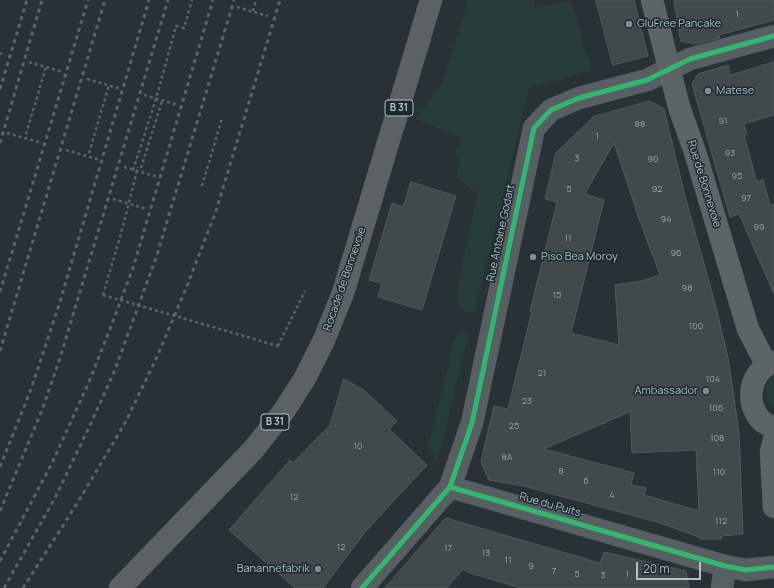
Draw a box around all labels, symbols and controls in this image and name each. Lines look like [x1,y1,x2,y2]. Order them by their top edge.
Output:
house number: 1 [735,9,739,19]
place label: GluFree Pancake [637,17,721,31]
marker: GluFree Pancake [624,19,634,29]
place label: Matese [716,84,754,98]
marker: Matese [703,86,713,96]
road number: B 31 [385,100,413,116]
house number: 91 [718,116,728,126]
house number: 88 [635,119,645,129]
house number: 1 [595,131,599,141]
street label: Rue de Bonnevoie [684,139,724,229]
house number: 93 [725,148,735,158]
house number: 3 [575,153,579,163]
house number: 90 [647,154,659,164]
house number: 95 [732,171,742,181]
street label: Rue Antoine Godart [484,183,518,283]
house number: 5 [566,184,572,194]
house number: 92 [652,184,662,194]
house number: 97 [741,193,751,203]
house number: 94 [661,214,671,224]
house number: 99 [753,222,765,232]
street label: Rocade de Bonnevoie [321,225,369,333]
house number: 11 [564,233,572,243]
house number: 96 [670,248,682,258]
place label: Piso Bea Moroy [541,250,618,264]
marker: Piso Bea Moroy [528,252,538,262]
house number: 98 [682,283,692,293]
house number: 15 [553,290,561,300]
house number: 100 [689,321,703,331]
house number: 21 [538,368,546,378]
house number: 104 [706,374,720,384]
place label: Ambassador [634,384,698,398]
marker: Ambassador [701,386,711,396]
house number: 23 [522,396,532,406]
house number: 106 [709,403,723,413]
road number: B 31 [261,414,289,430]
house number: 25 [509,421,519,431]
house number: 108 [710,433,724,443]
house number: 10 [354,441,362,451]
house number: 8A [502,452,512,462]
house number: 8 [558,466,564,476]
house number: 110 [713,467,725,477]
house number: 6 [583,476,589,486]
street label: Rue du Puits [518,490,582,520]
house number: 4 [609,490,615,500]
house number: 12 [290,492,298,502]
house number: 112 [715,516,727,526]
house number: 12 [337,542,345,552]
house number: 17 [444,543,452,553]
house number: 13 [482,548,490,558]
scale bar [638,554,703,580]
house number: 11 [504,555,512,565]
text: 20 m [643,560,670,577]
house number: 9 [528,561,534,571]
place label: Banannefabrik [237,562,310,576]
marker: Banannefabrik [313,564,323,574]
house number: 7 [552,566,556,576]
house number: 5 [574,569,580,579]
house number: 1 [625,569,629,579]
house number: 3 [601,570,605,580]

